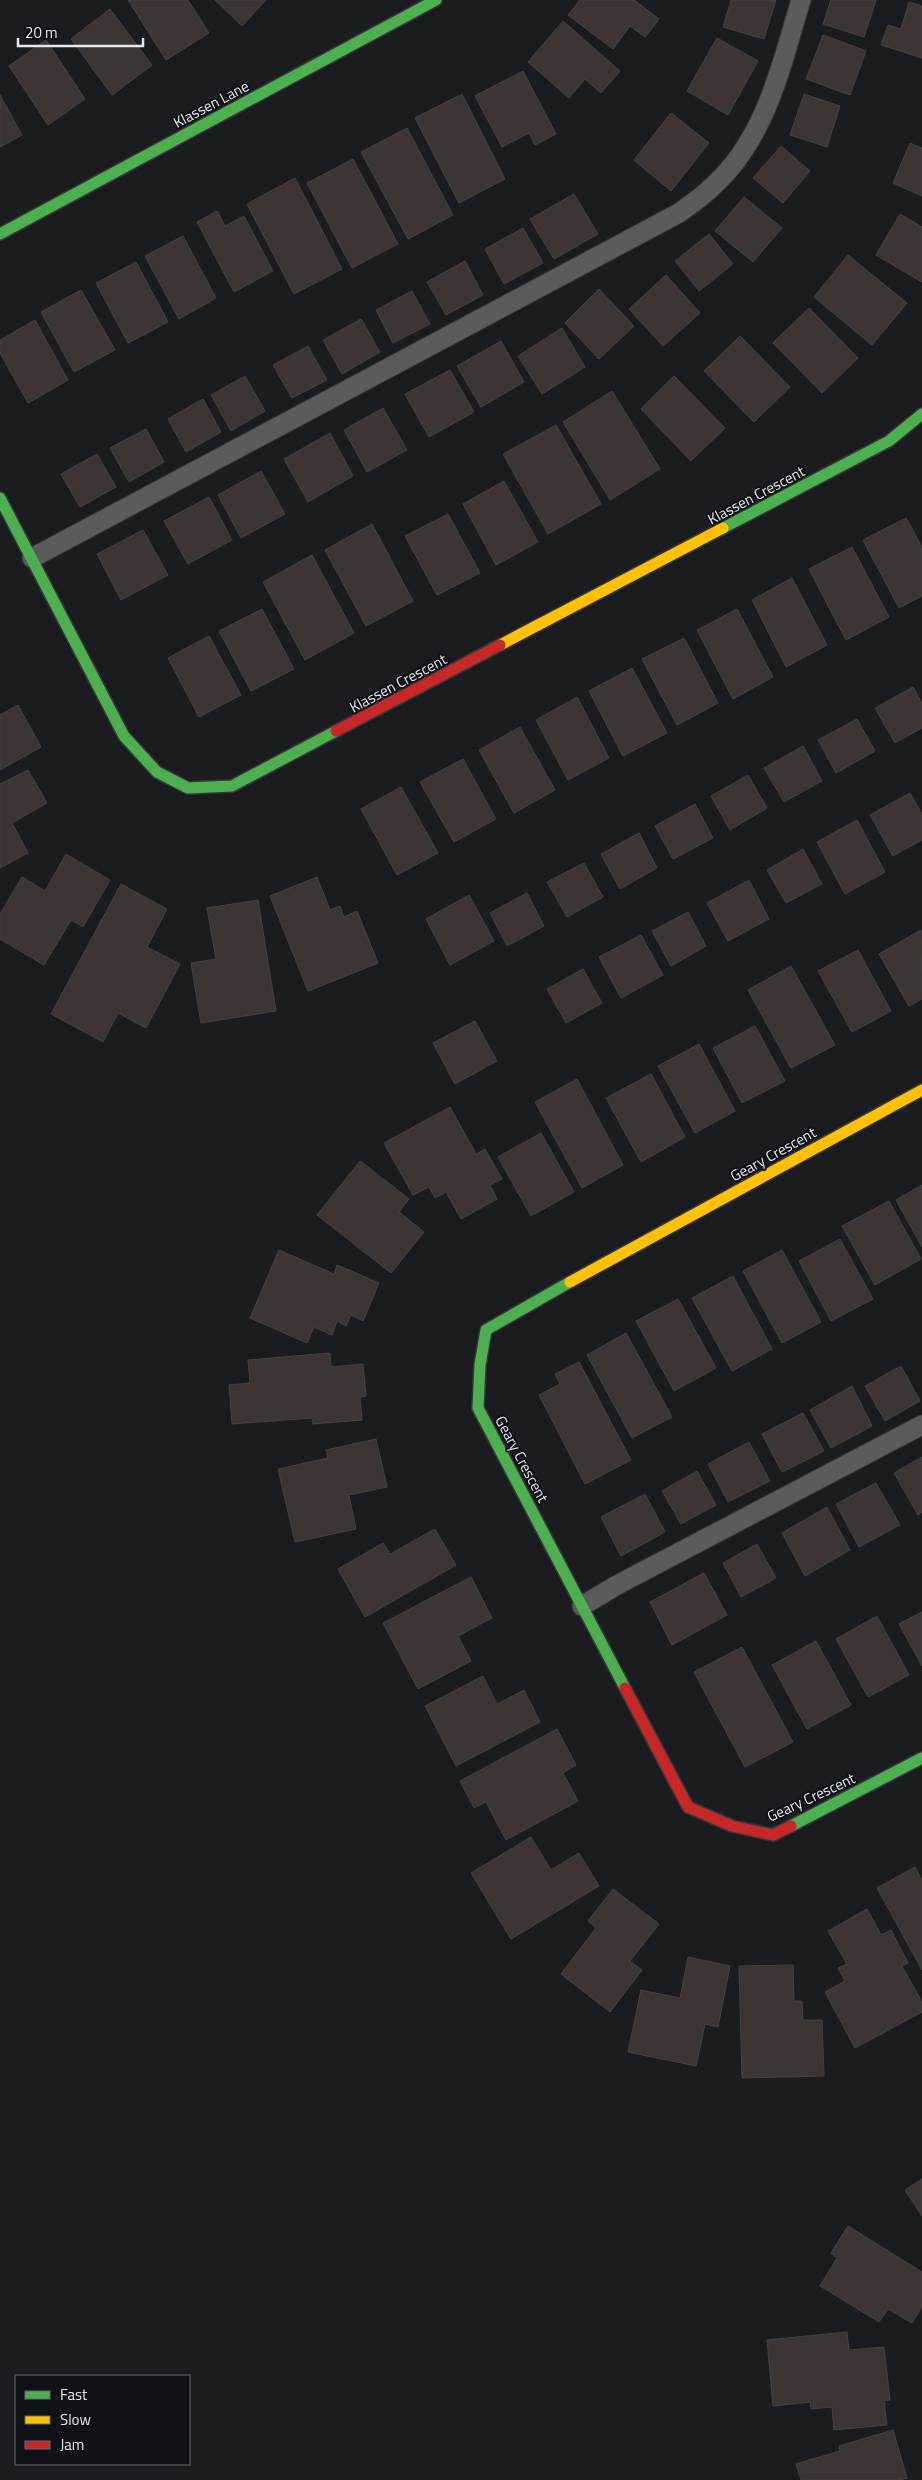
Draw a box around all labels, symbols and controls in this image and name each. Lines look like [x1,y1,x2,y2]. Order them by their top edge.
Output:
scale bar [18,15,142,47]
text: 20 m [25,21,58,44]
street label: Klassen Lane [169,74,253,134]
street label: Klassen Crescent [703,459,809,530]
street label: Klassen Crescent [345,647,451,718]
street label: Geary Crescent [726,1121,821,1187]
street label: Geary Crescent [490,1412,555,1507]
street label: Geary Crescent [763,1766,860,1828]
legend [15,2375,190,2465]
text: Fast [60,2383,88,2406]
text: Slow [60,2408,91,2431]
text: Jam [60,2433,84,2456]

